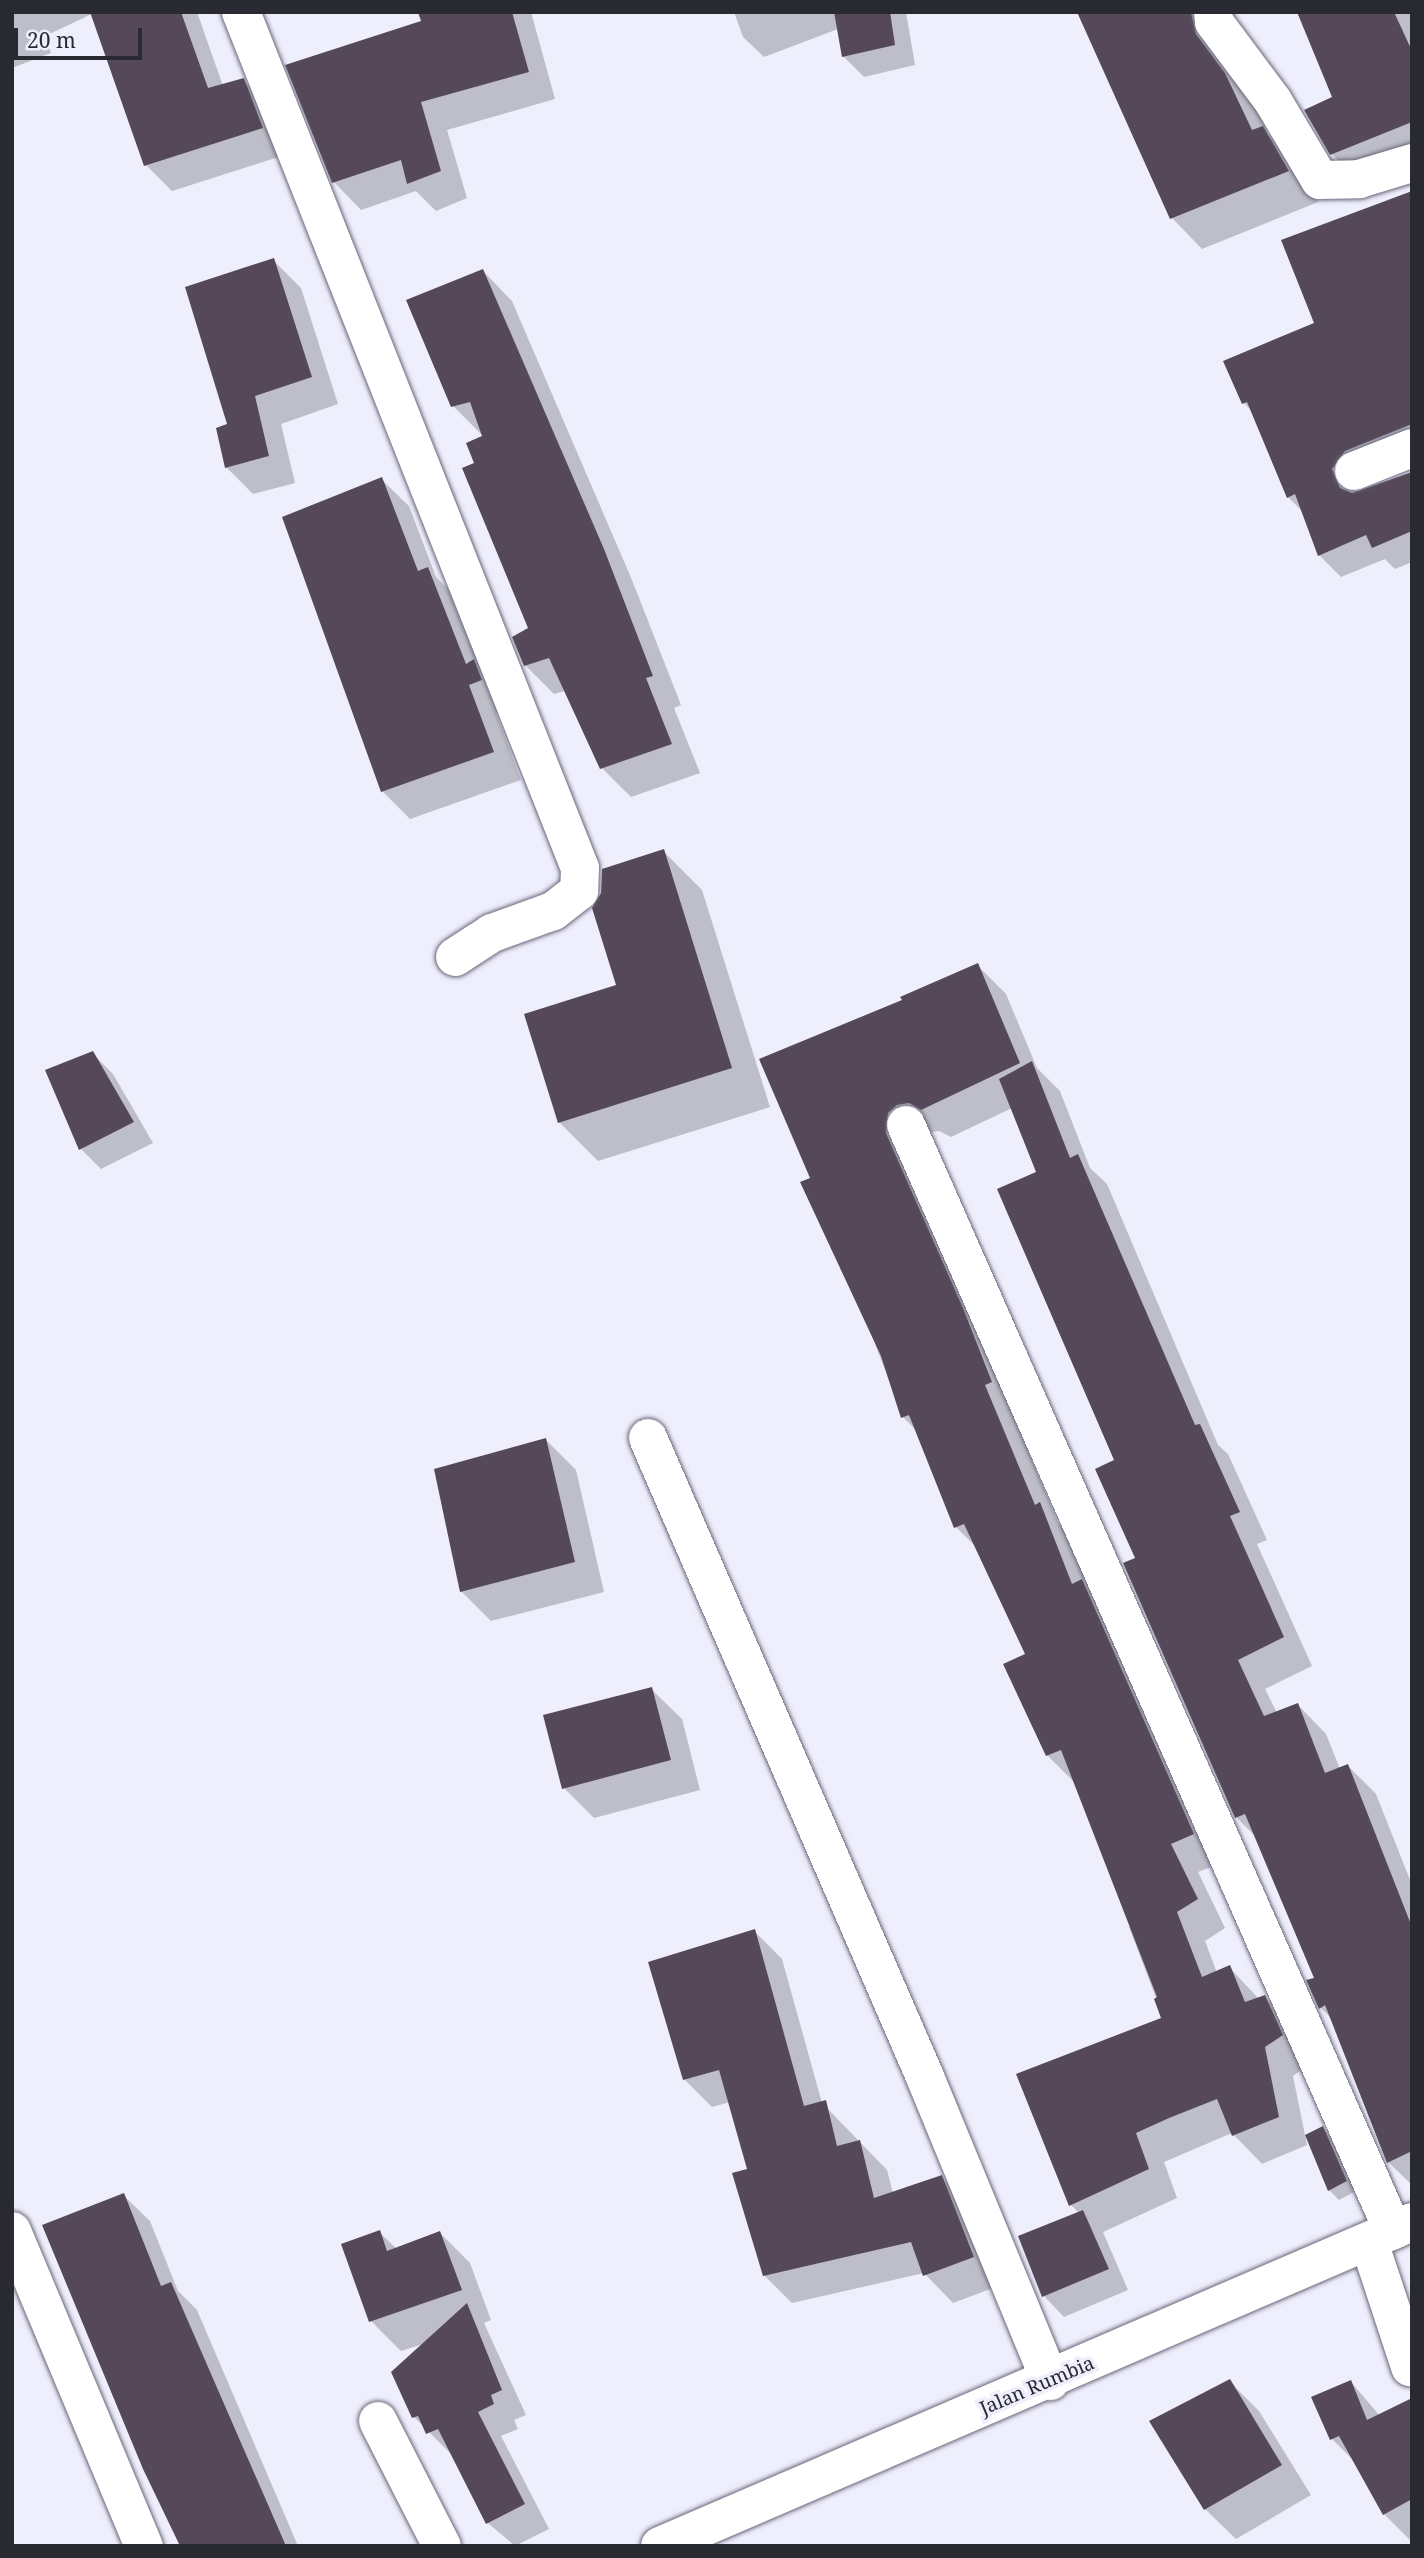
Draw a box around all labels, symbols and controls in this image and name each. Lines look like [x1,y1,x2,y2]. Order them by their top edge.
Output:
scale bar [18,14,145,58]
text: 20 m [27,26,76,54]
street label: Jalan Rumbia [976,2352,1098,2420]

